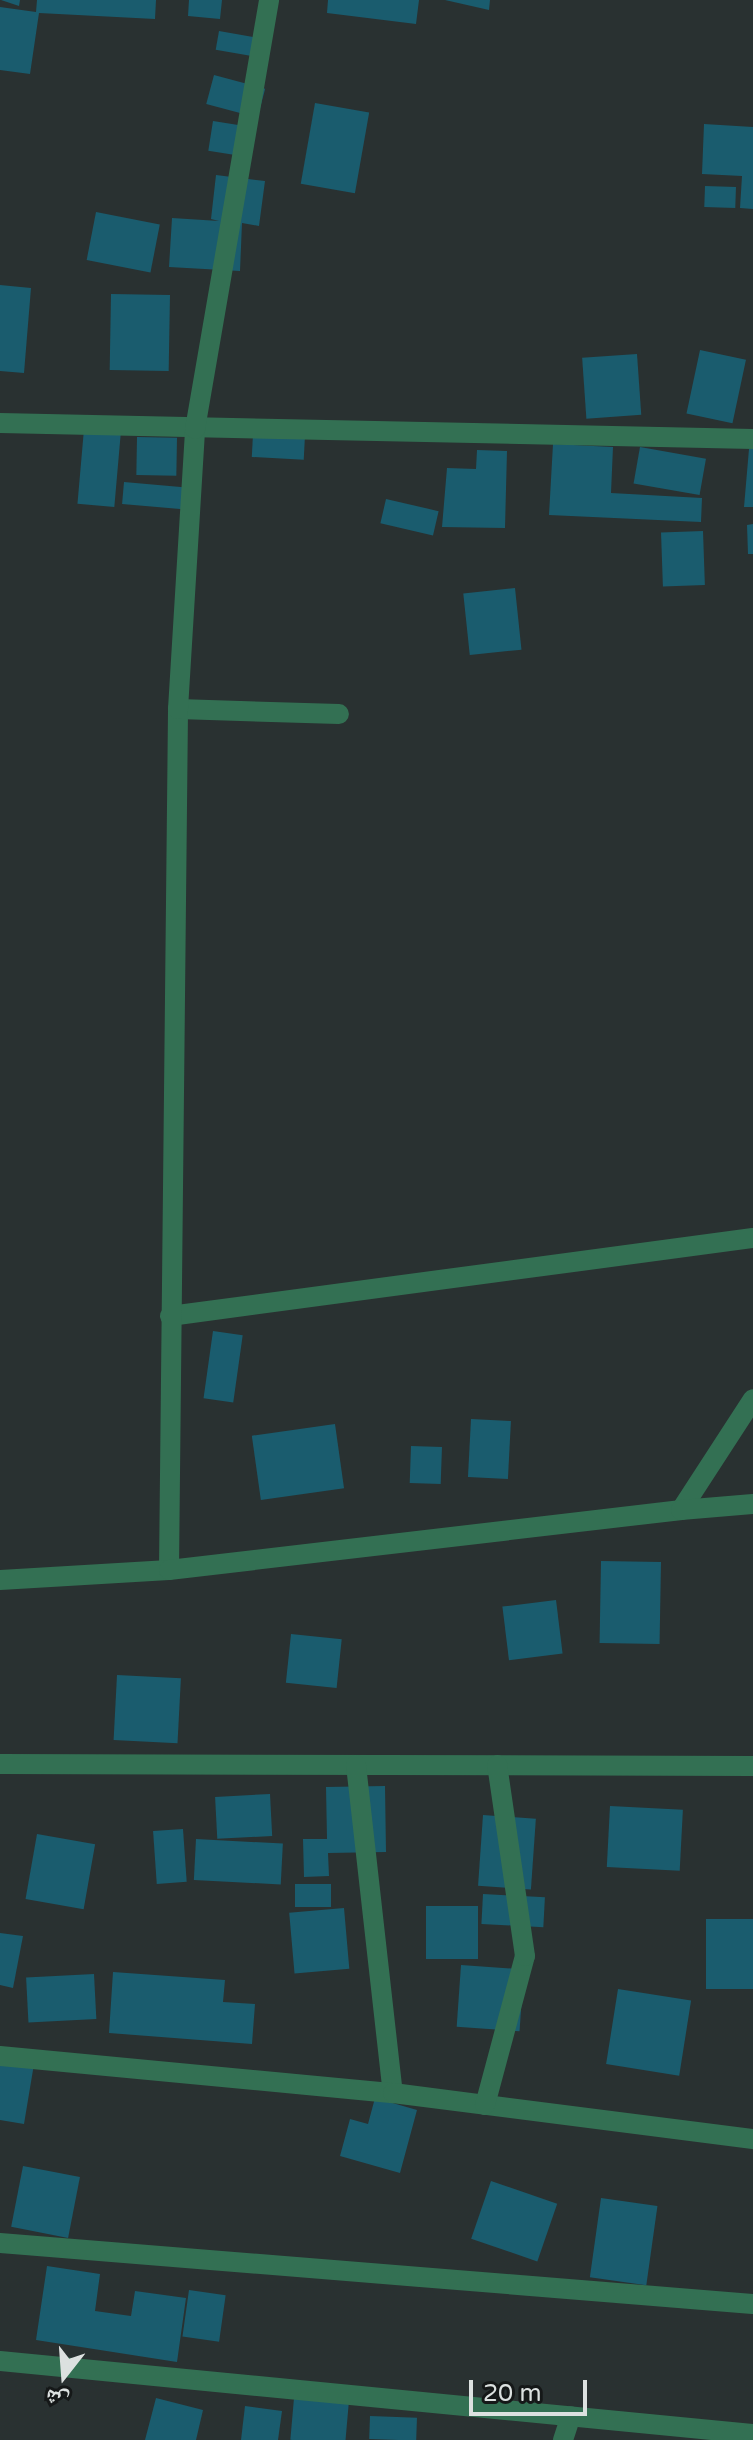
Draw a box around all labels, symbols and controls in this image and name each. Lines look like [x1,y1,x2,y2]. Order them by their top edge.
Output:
north arrow [24,2336,104,2416]
scale bar [473,2364,591,2414]
text: 20 m [483,2379,541,2408]
text: ش [42,2383,72,2415]

